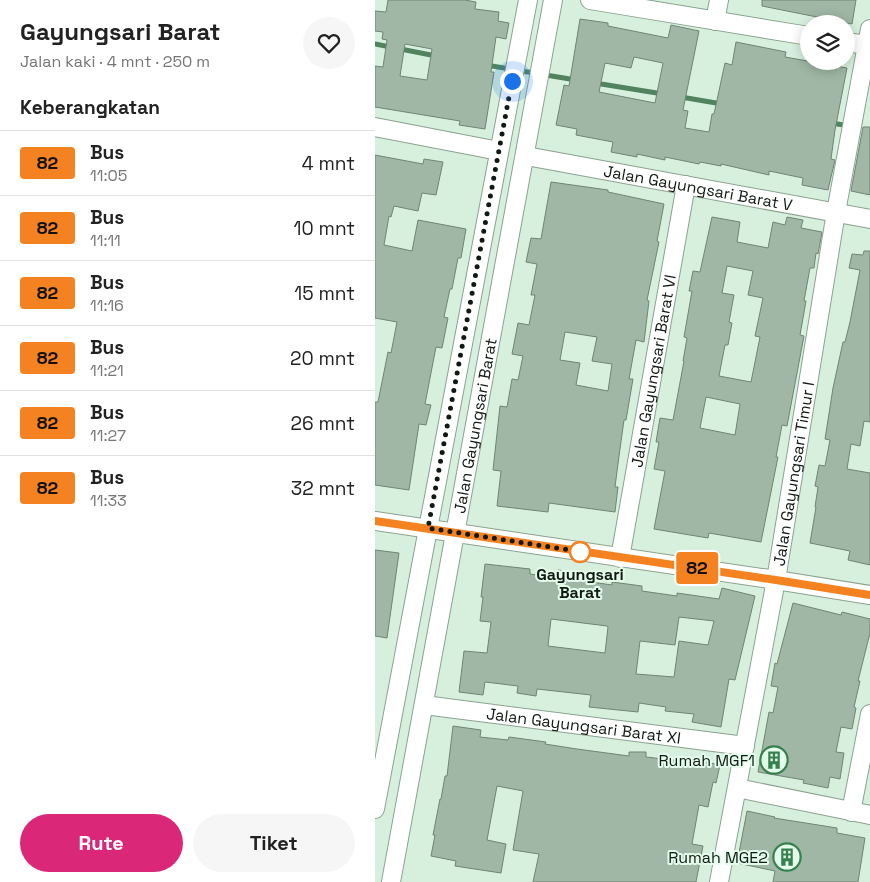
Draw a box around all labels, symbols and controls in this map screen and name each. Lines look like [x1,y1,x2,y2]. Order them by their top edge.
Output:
map controls [800,15,855,70]
button: layers [800,15,855,70]
text: Gayungsari Barat [20,16,220,47]
button: heart [303,17,355,69]
text: Jalan kaki · 4 mnt · 250 m [20,51,210,72]
your location [500,69,525,94]
text: Keberangkatan [20,95,160,120]
text: Bus [90,140,124,165]
text: 82 [37,151,58,174]
text: 4 mnt [302,151,355,176]
street label: Jalan Gayungsari Barat V [602,160,794,216]
text: 11:05 [90,165,127,186]
text: Bus [90,205,124,230]
text: 82 [37,216,58,239]
text: 10 mnt [294,216,355,241]
text: 11:11 [90,230,121,251]
text: Bus [90,270,124,295]
street label: Jalan Gayungsari Barat VI [626,273,681,469]
text: 82 [37,281,58,304]
text: 15 mnt [294,281,355,306]
text: 11:16 [90,295,124,316]
text: Bus [90,335,124,360]
street label: Jalan Gayungsari Barat [449,336,502,515]
text: 82 [37,346,58,369]
text: 20 mnt [290,346,355,371]
text: 11:21 [90,360,124,381]
street label: Jalan Gayungsari Timur I [768,380,819,568]
text: Bus [90,400,124,425]
text: 82 [37,411,58,434]
text: 26 mnt [291,411,355,436]
text: 11:27 [90,425,126,446]
text: Bus [90,465,124,490]
text: 82 [37,476,58,499]
text: 32 mnt [291,476,355,501]
text: 11:33 [90,490,127,511]
marker: Gayungsari Barat [569,541,591,563]
line badge: 82 [675,552,719,584]
text: 82 [686,556,708,579]
place label: Gayungsari Barat [536,564,624,603]
street label: Jalan Gayungsari Barat XI [485,703,682,749]
building icon: Rumah MGF1 [759,745,789,775]
place label: Rumah MGF1 [659,750,755,771]
button: Rute [20,814,183,872]
button: Tiket [193,814,355,872]
building icon: Rumah MGE2 [772,842,802,872]
place label: Rumah MGE2 [668,847,768,868]

